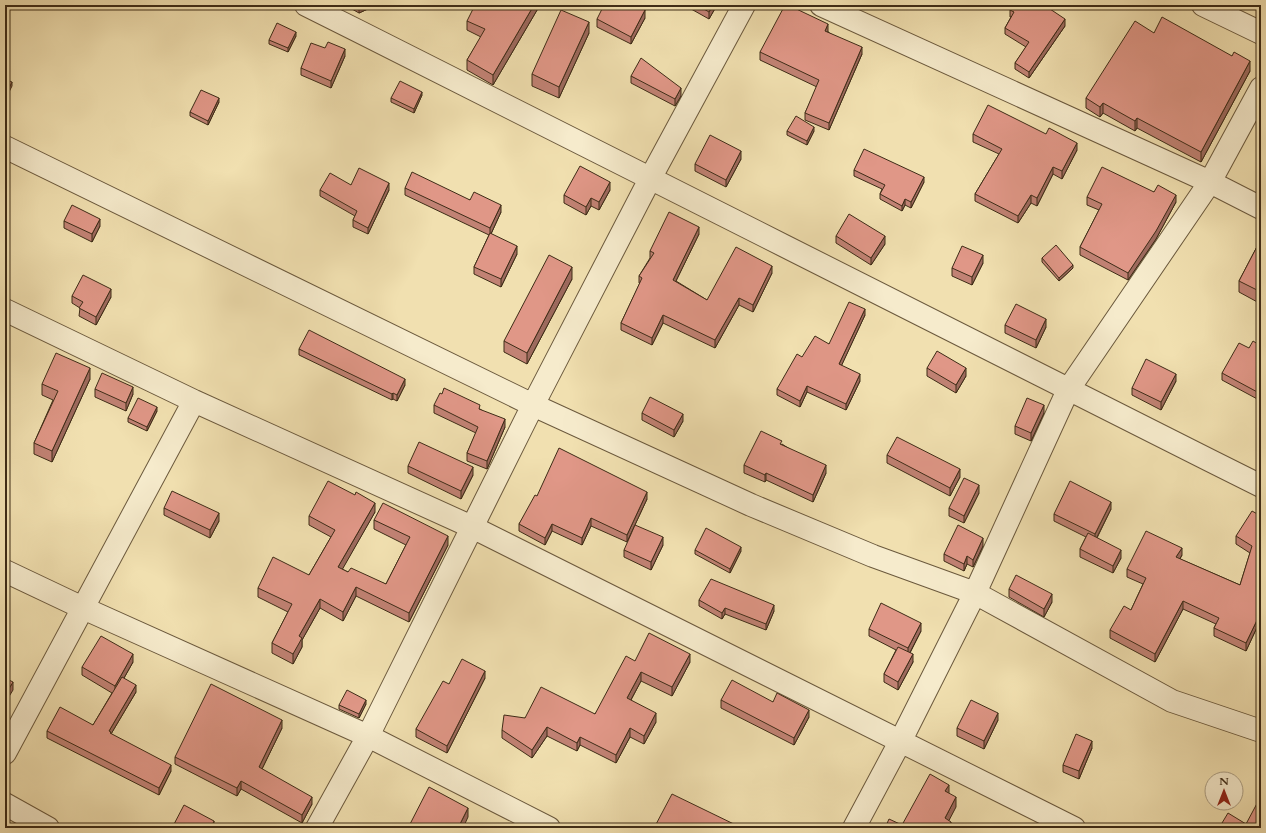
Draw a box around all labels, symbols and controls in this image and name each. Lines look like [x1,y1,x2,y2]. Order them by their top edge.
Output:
north arrow [1204,771,1244,811]
text: N [1219,774,1229,789]

